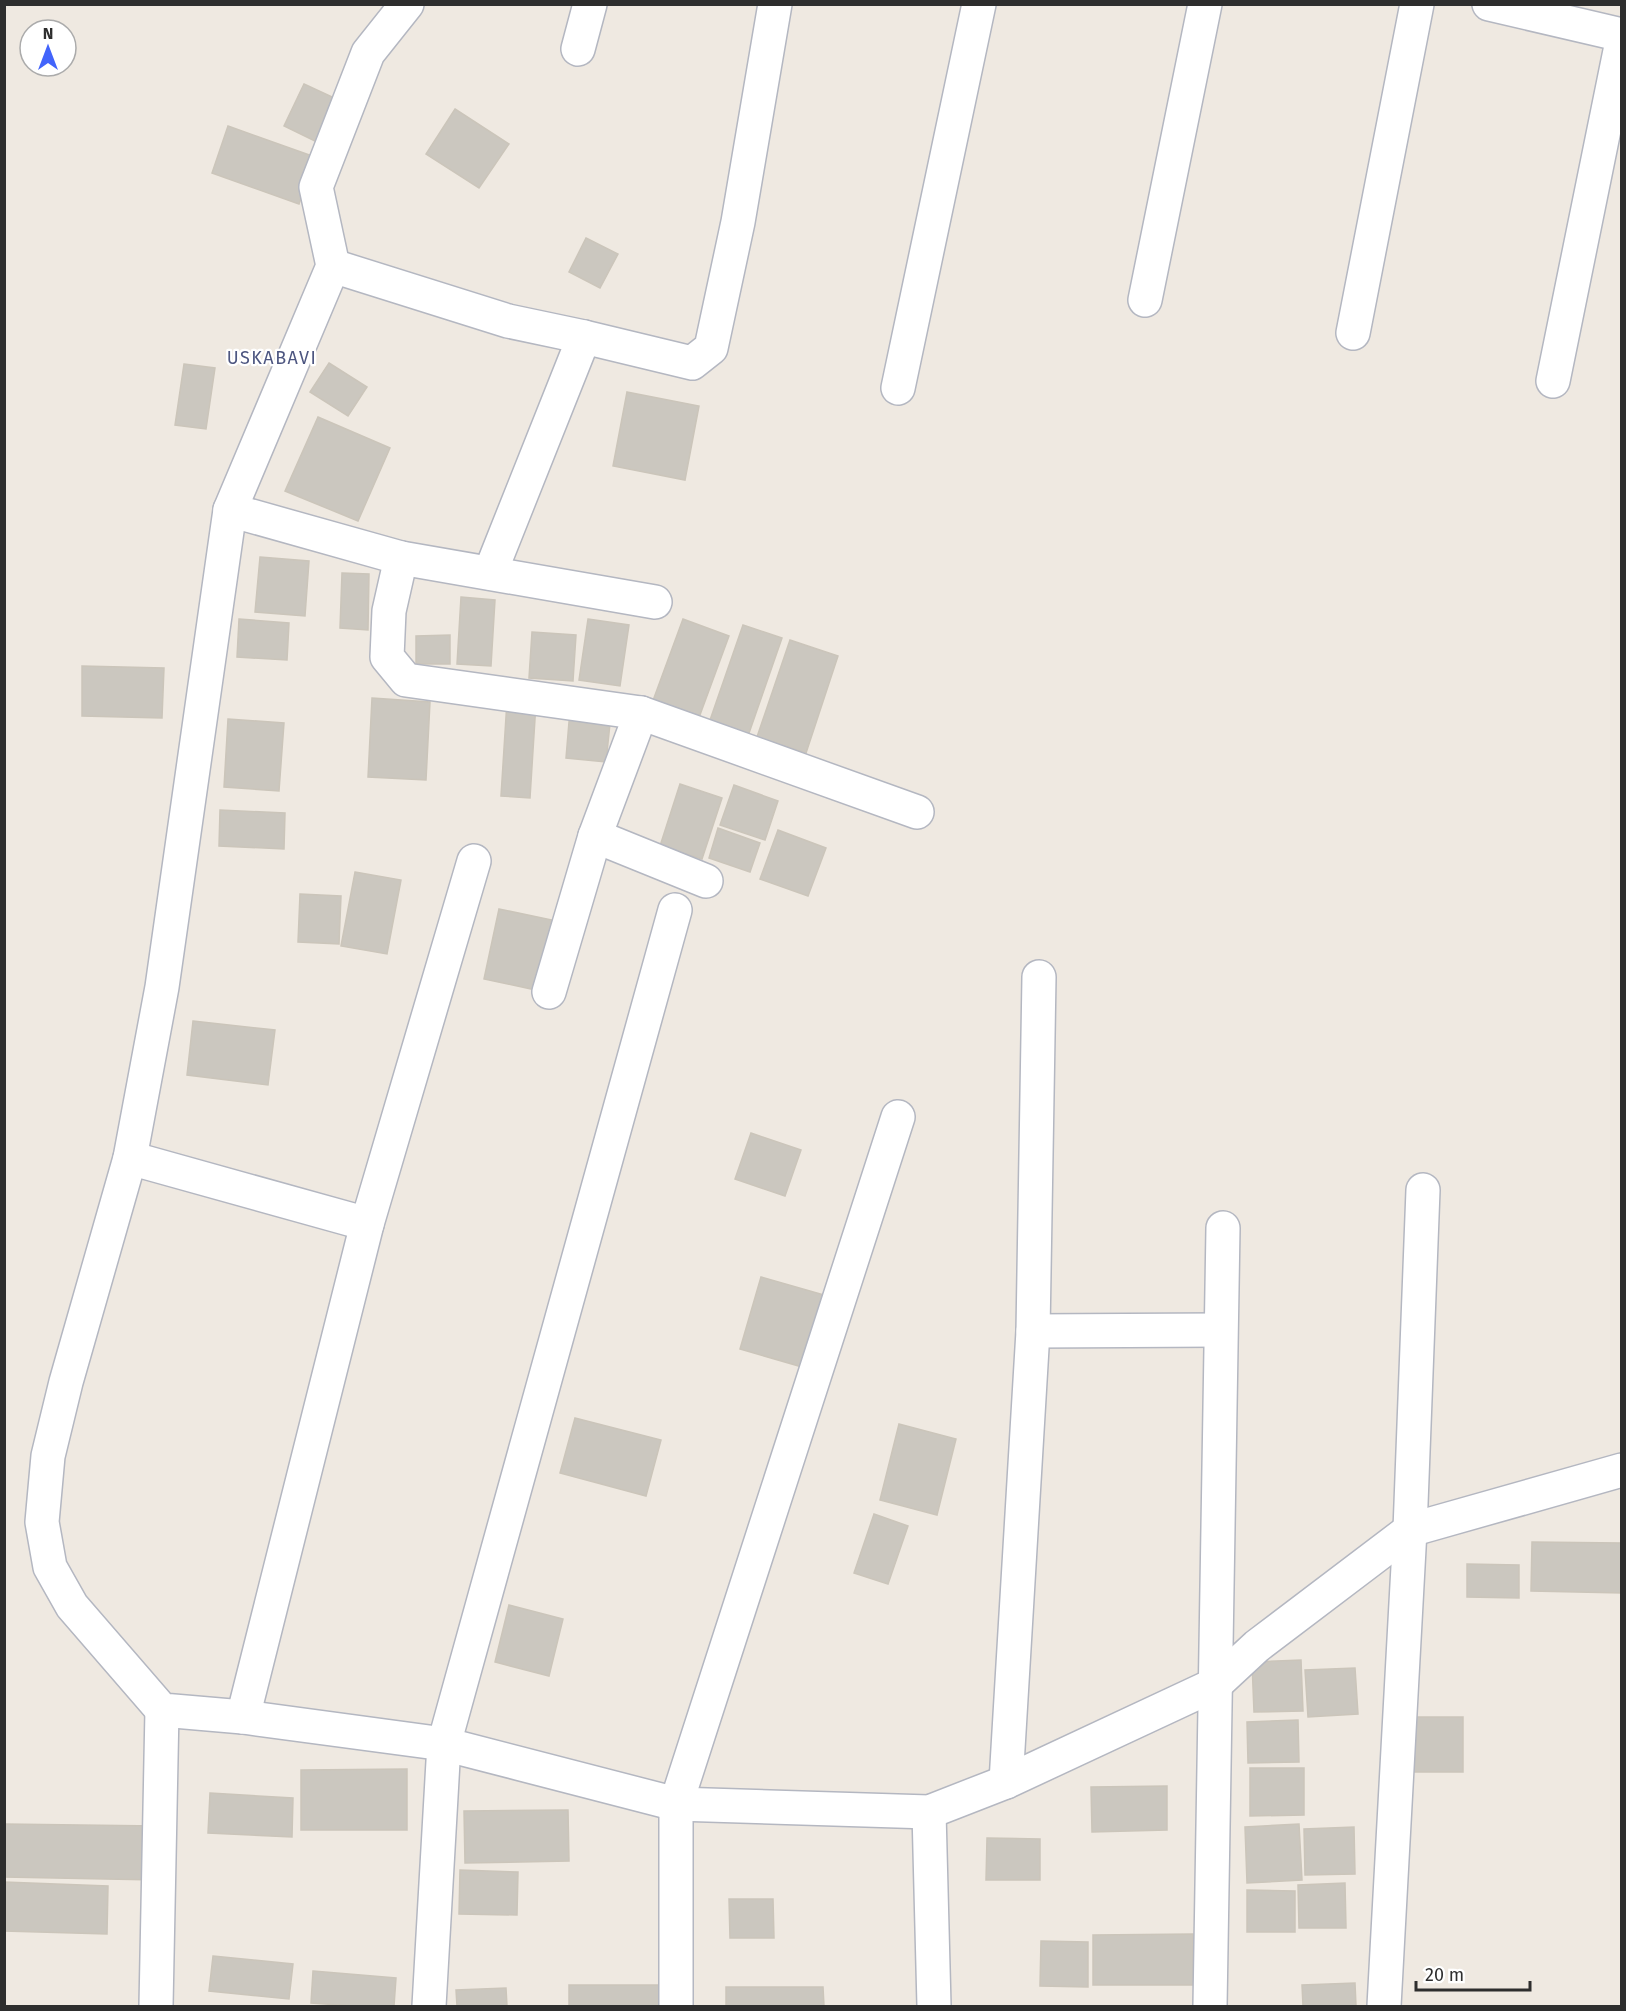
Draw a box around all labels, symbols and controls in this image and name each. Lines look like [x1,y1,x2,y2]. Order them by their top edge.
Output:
north arrow [18,18,78,78]
text: N [43,24,53,43]
district label: USKABAVI [227,347,317,369]
scale bar [1416,1954,1530,1992]
text: 20 m [1425,1964,1464,1986]

